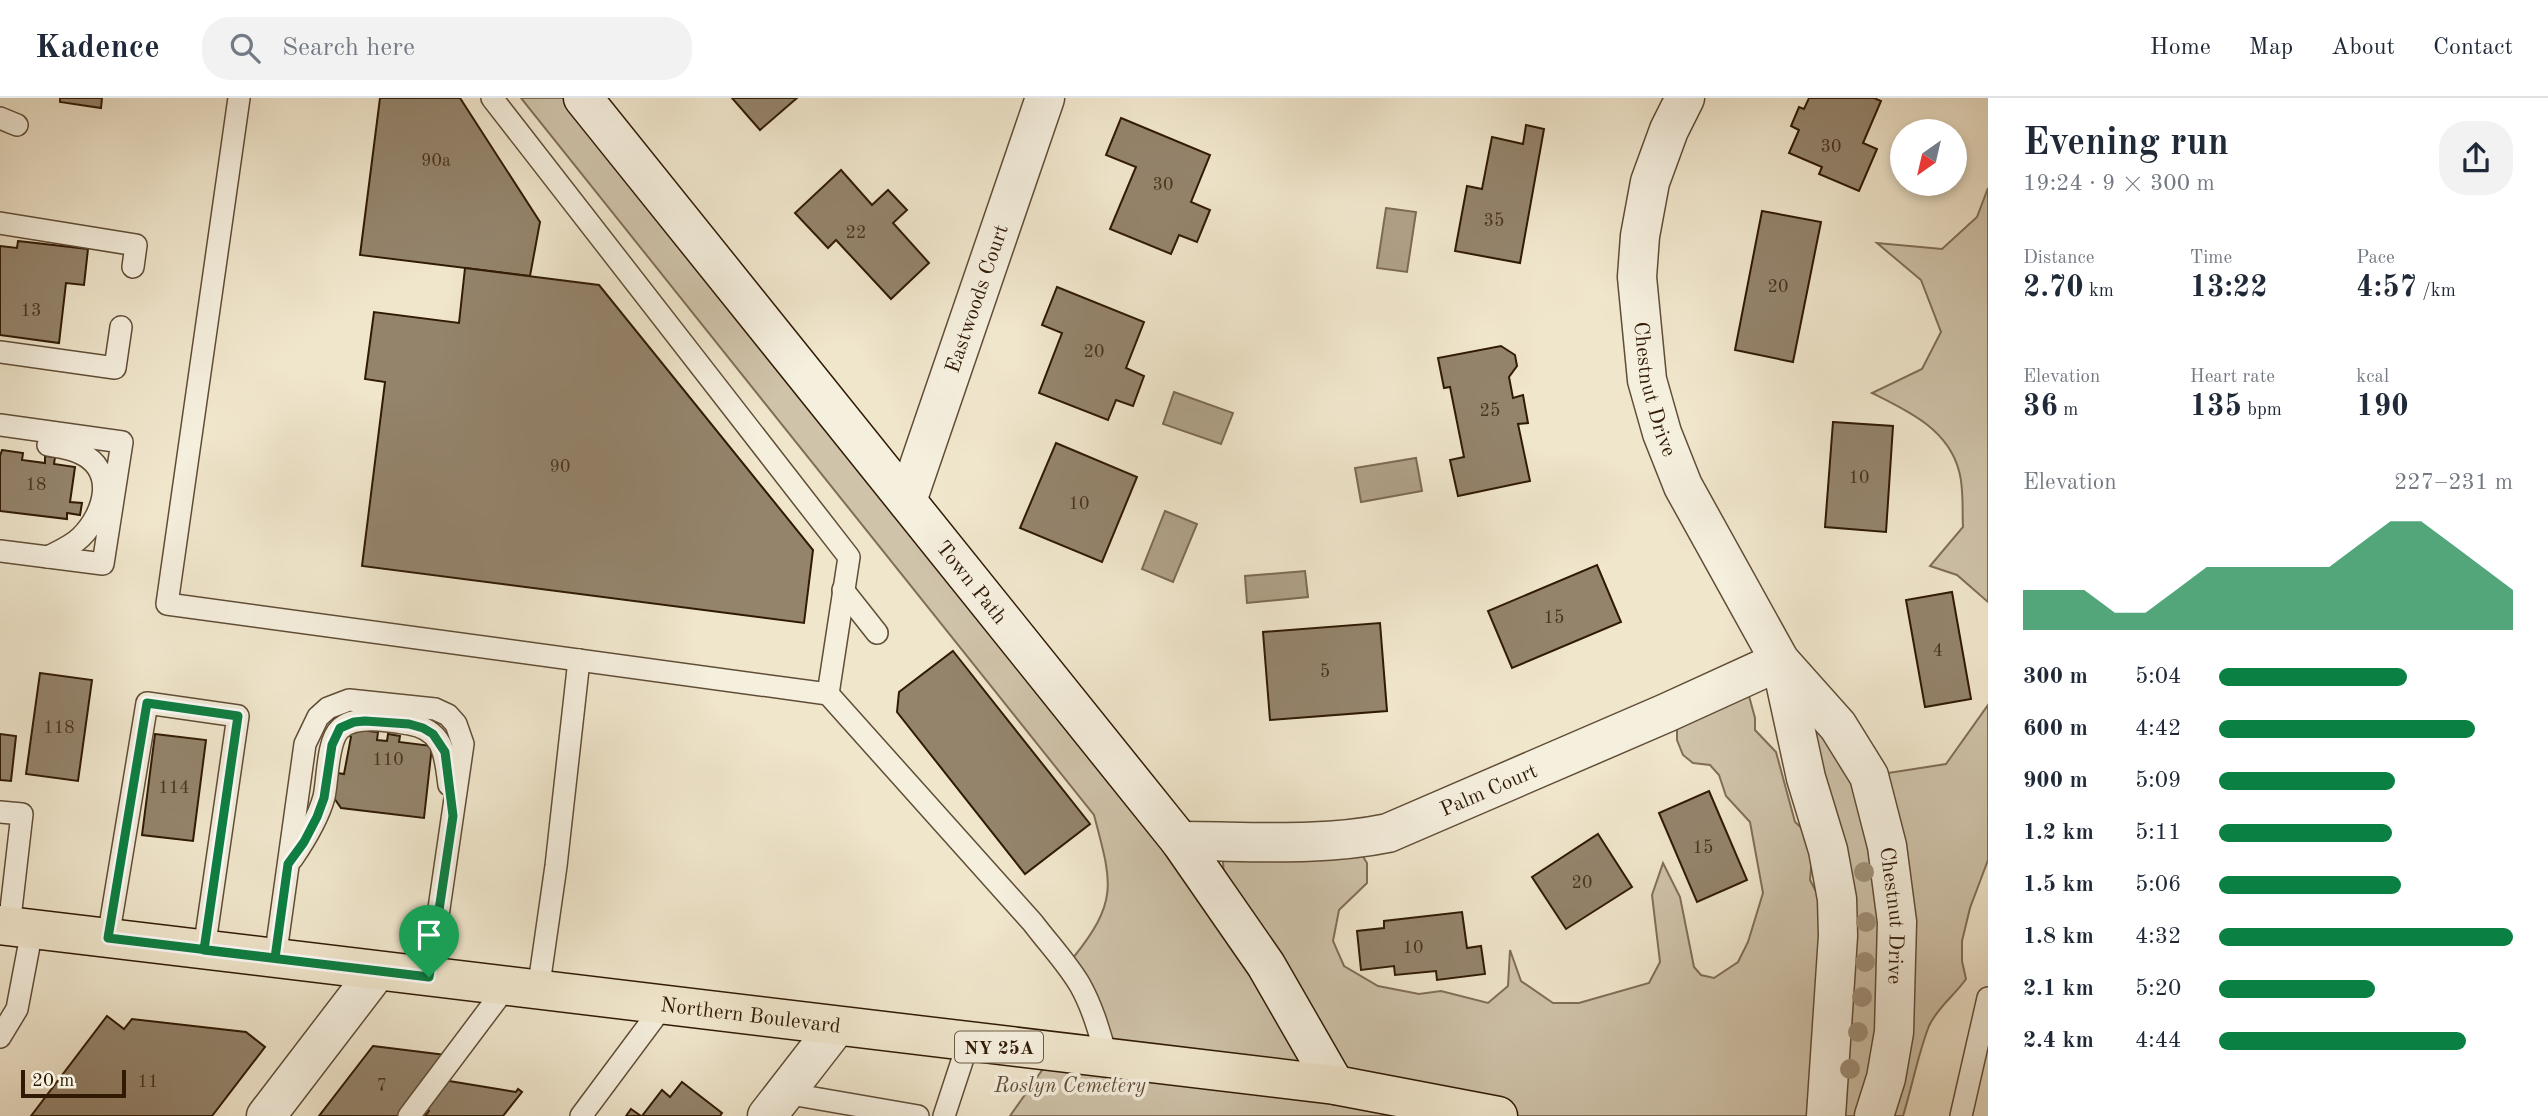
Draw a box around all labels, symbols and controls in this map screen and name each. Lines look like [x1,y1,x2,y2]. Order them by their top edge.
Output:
search box [202,17,692,80]
icon: search [226,29,264,67]
text: Kadence [35,32,160,65]
text: Search here [282,35,415,61]
text: Home [2150,36,2211,60]
text: Map [2249,36,2293,60]
text: About [2331,36,2395,60]
text: Contact [2433,36,2513,60]
north arrow [1890,119,1967,196]
map controls [1890,119,1967,196]
button: share [2439,121,2513,195]
text: Evening run [2023,125,2229,163]
house number: 30 [1821,138,1841,156]
house number: 90a [421,152,451,170]
text: 19:24 · 9 × 300 m [2023,172,2215,195]
house number: 30 [1153,176,1173,194]
house number: 35 [1484,212,1504,230]
street label: Eastwoods Court [943,222,1013,376]
house number: 22 [846,224,866,242]
text: Distance [2023,249,2095,268]
text: Time [2190,249,2232,268]
text: Pace [2356,249,2395,268]
text: 2.70 [2023,273,2084,303]
text: 13:22 [2190,273,2268,303]
text: 4:57 [2356,273,2417,303]
house number: 20 [1768,278,1788,296]
text: km [2084,282,2114,301]
text: /km [2417,282,2456,301]
house number: 13 [21,302,41,320]
street label: Chestnut Drive [1629,321,1679,460]
house number: 20 [1084,343,1104,361]
text: Elevation [2023,368,2100,387]
text: Heart rate [2190,368,2275,387]
text: kcal [2356,368,2389,387]
text: 36 [2023,392,2058,422]
text: 135 [2190,392,2242,422]
text: 190 [2356,392,2409,422]
text: m [2058,401,2078,420]
text: bpm [2242,401,2282,420]
house number: 25 [1480,402,1500,420]
house number: 90 [550,458,570,476]
house number: 10 [1849,469,1869,487]
text: Elevation [2023,471,2117,494]
text: 227–231 m [2394,471,2513,494]
house number: 18 [26,476,46,494]
house number: 10 [1069,495,1089,513]
street label: Town Path [931,538,1010,628]
house number: 15 [1544,609,1564,627]
house number: 4 [1933,642,1943,660]
house number: 5 [1320,663,1330,681]
text: 300 m [2023,665,2088,688]
text: 5:04 [2135,665,2181,688]
text: 600 m [2023,717,2088,740]
text: 4:42 [2135,717,2181,740]
house number: 118 [43,719,75,737]
house number: 110 [372,751,404,769]
street label: Palm Court [1437,761,1541,821]
text: 900 m [2023,769,2088,792]
text: 5:09 [2135,769,2181,792]
house number: 114 [158,779,190,797]
text: 1.2 km [2023,821,2094,844]
text: 5:11 [2135,821,2181,844]
house number: 15 [1693,839,1713,857]
street label: Chestnut Drive [1875,846,1906,985]
text: 1.5 km [2023,873,2094,896]
text: 5:06 [2135,873,2181,896]
house number: 20 [1572,874,1592,892]
pin [399,905,459,977]
icon: arrive [410,916,448,954]
text: 1.8 km [2023,925,2094,948]
text: 4:32 [2135,925,2181,948]
house number: 10 [1403,939,1423,957]
text: 2.1 km [2023,977,2094,1000]
text: 5:20 [2135,977,2181,1000]
street label: Northern Boulevard [659,995,842,1038]
text: 2.4 km [2023,1029,2094,1052]
text: 4:44 [2135,1029,2181,1052]
road number: NY 25A [955,1032,1043,1063]
scale bar [21,1067,126,1099]
text: 20 m [32,1072,74,1091]
house number: 11 [138,1073,158,1091]
park label: Roslyn Cemetery [993,1076,1146,1097]
house number: 7 [377,1077,387,1095]

